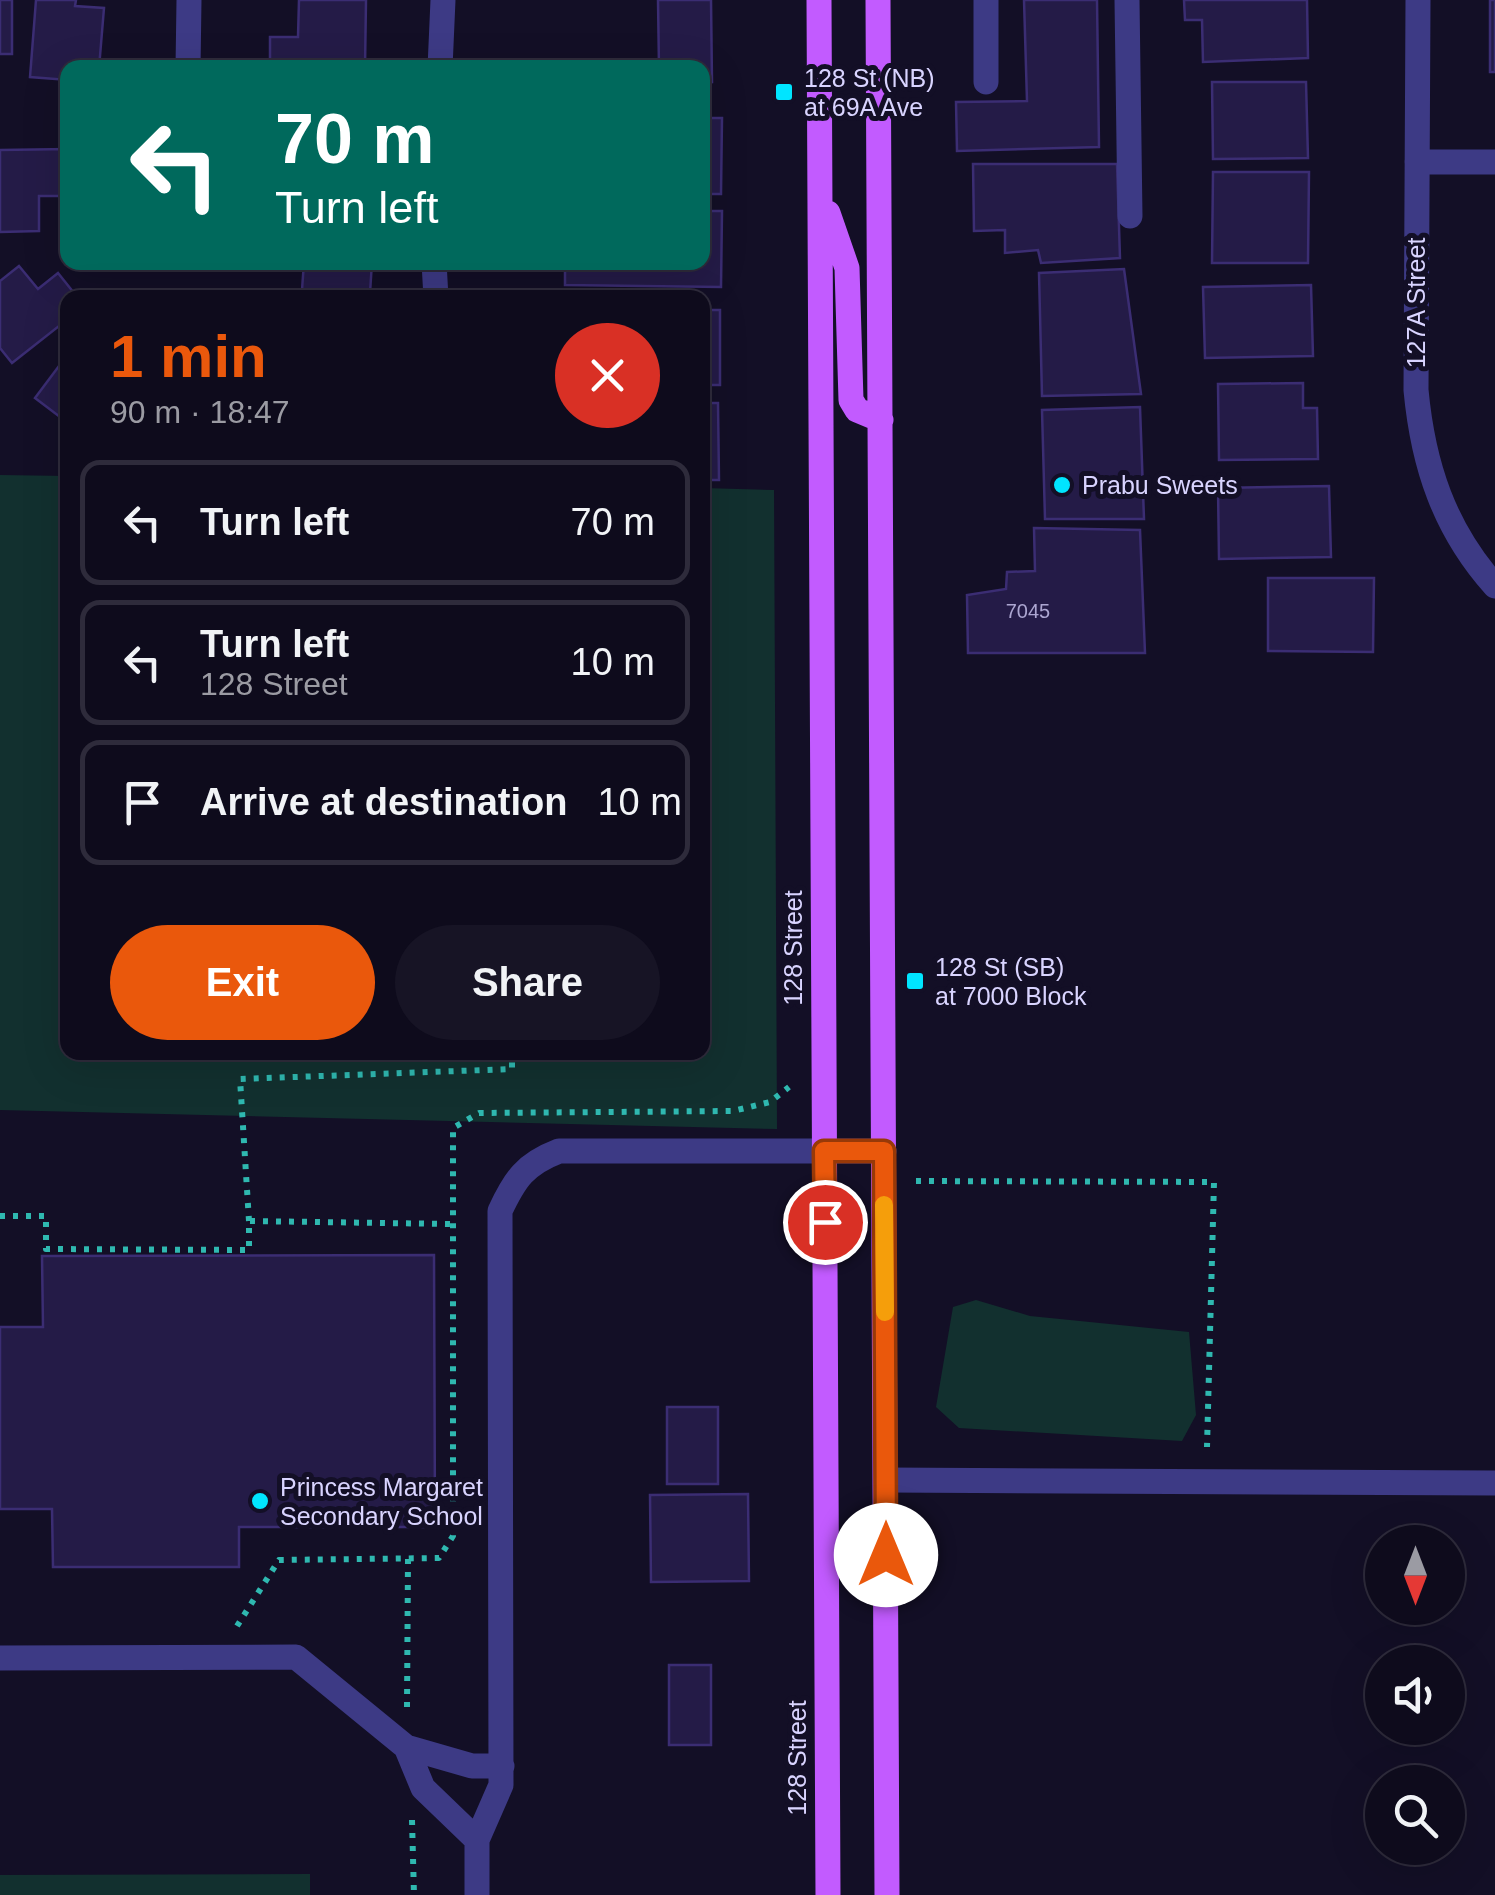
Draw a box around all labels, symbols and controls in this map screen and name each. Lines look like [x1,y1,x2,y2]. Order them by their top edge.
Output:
place label: 128 St (NB) at 69A Ave [804,64,935,121]
marker: 128 St (NB) at 69A Ave [773,81,795,103]
icon: left [110,100,240,230]
text: 70 m [275,100,435,178]
text: Turn left [275,182,438,233]
street label: 127A Street [1402,238,1430,368]
text: 1 min [110,323,267,390]
button: close [555,323,660,428]
text: 90 m · 18:47 [110,394,290,430]
place label: Prabu Sweets [1082,471,1238,499]
marker: Prabu Sweets [1051,474,1073,496]
icon: left [115,495,170,550]
text: Turn left [200,501,349,543]
text: 70 m [571,501,655,543]
house number: 7045 [1006,600,1050,622]
text: Turn left [200,623,349,665]
icon: left [115,635,170,690]
text: 10 m [571,641,655,683]
text: 128 Street [200,666,348,702]
icon: arrive [115,775,170,830]
text: Arrive at destination [200,781,567,823]
text: 10 m [597,781,682,823]
street label: 128 Street [779,890,807,1006]
button: Exit [110,925,375,1040]
button: Share [395,925,660,1040]
place label: 128 St (SB) at 7000 Block [935,953,1087,1010]
marker: 128 St (SB) at 7000 Block [904,970,926,992]
pin [783,1180,868,1265]
icon: arrive [798,1195,853,1250]
place label: Princess Margaret Secondary School [280,1473,483,1530]
marker: Princess Margaret Secondary School [249,1490,271,1512]
position arrow [834,1503,938,1607]
north arrow [1365,1525,1465,1625]
map controls [1365,1525,1465,1865]
button: sound [1365,1645,1465,1745]
street label: 128 Street [783,1700,811,1816]
button: search [1365,1765,1465,1865]

